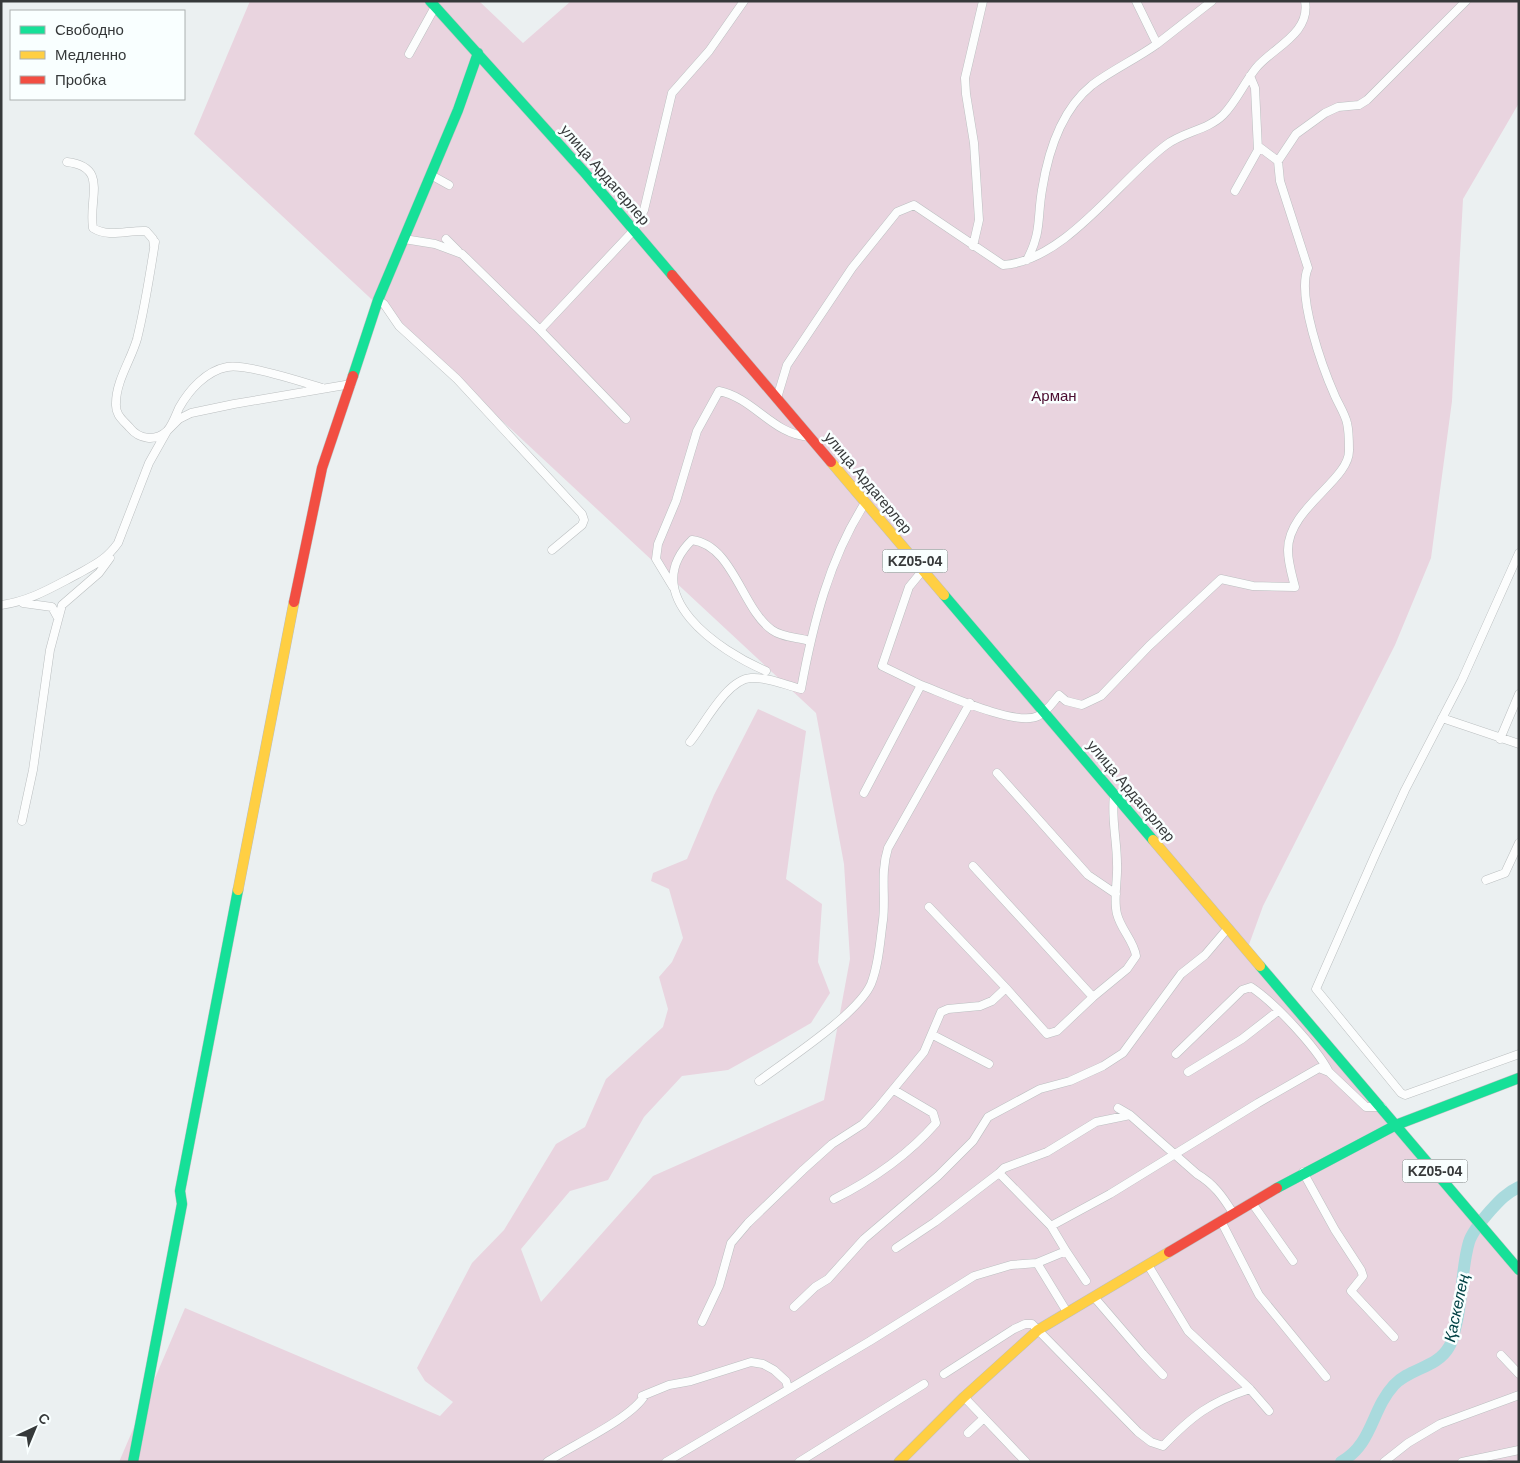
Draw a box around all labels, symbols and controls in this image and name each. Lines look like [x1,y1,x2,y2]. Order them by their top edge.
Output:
legend [10,10,185,100]
text: Свободно [55,21,124,38]
text: Медленно [55,46,126,63]
text: Пробка [55,71,107,88]
street label: улица Ардагерлер [557,121,654,228]
park label: Арман [1031,387,1077,404]
street label: улица Ардагерлер [821,428,916,537]
road number: KZ05-04 [882,550,948,572]
street label: улица Ардагерлер [1084,736,1179,845]
road number: KZ05-04 [1402,1160,1468,1182]
water label: Қаскелең [1441,1272,1472,1344]
north arrow [10,1403,60,1453]
text: С [35,1409,53,1428]

